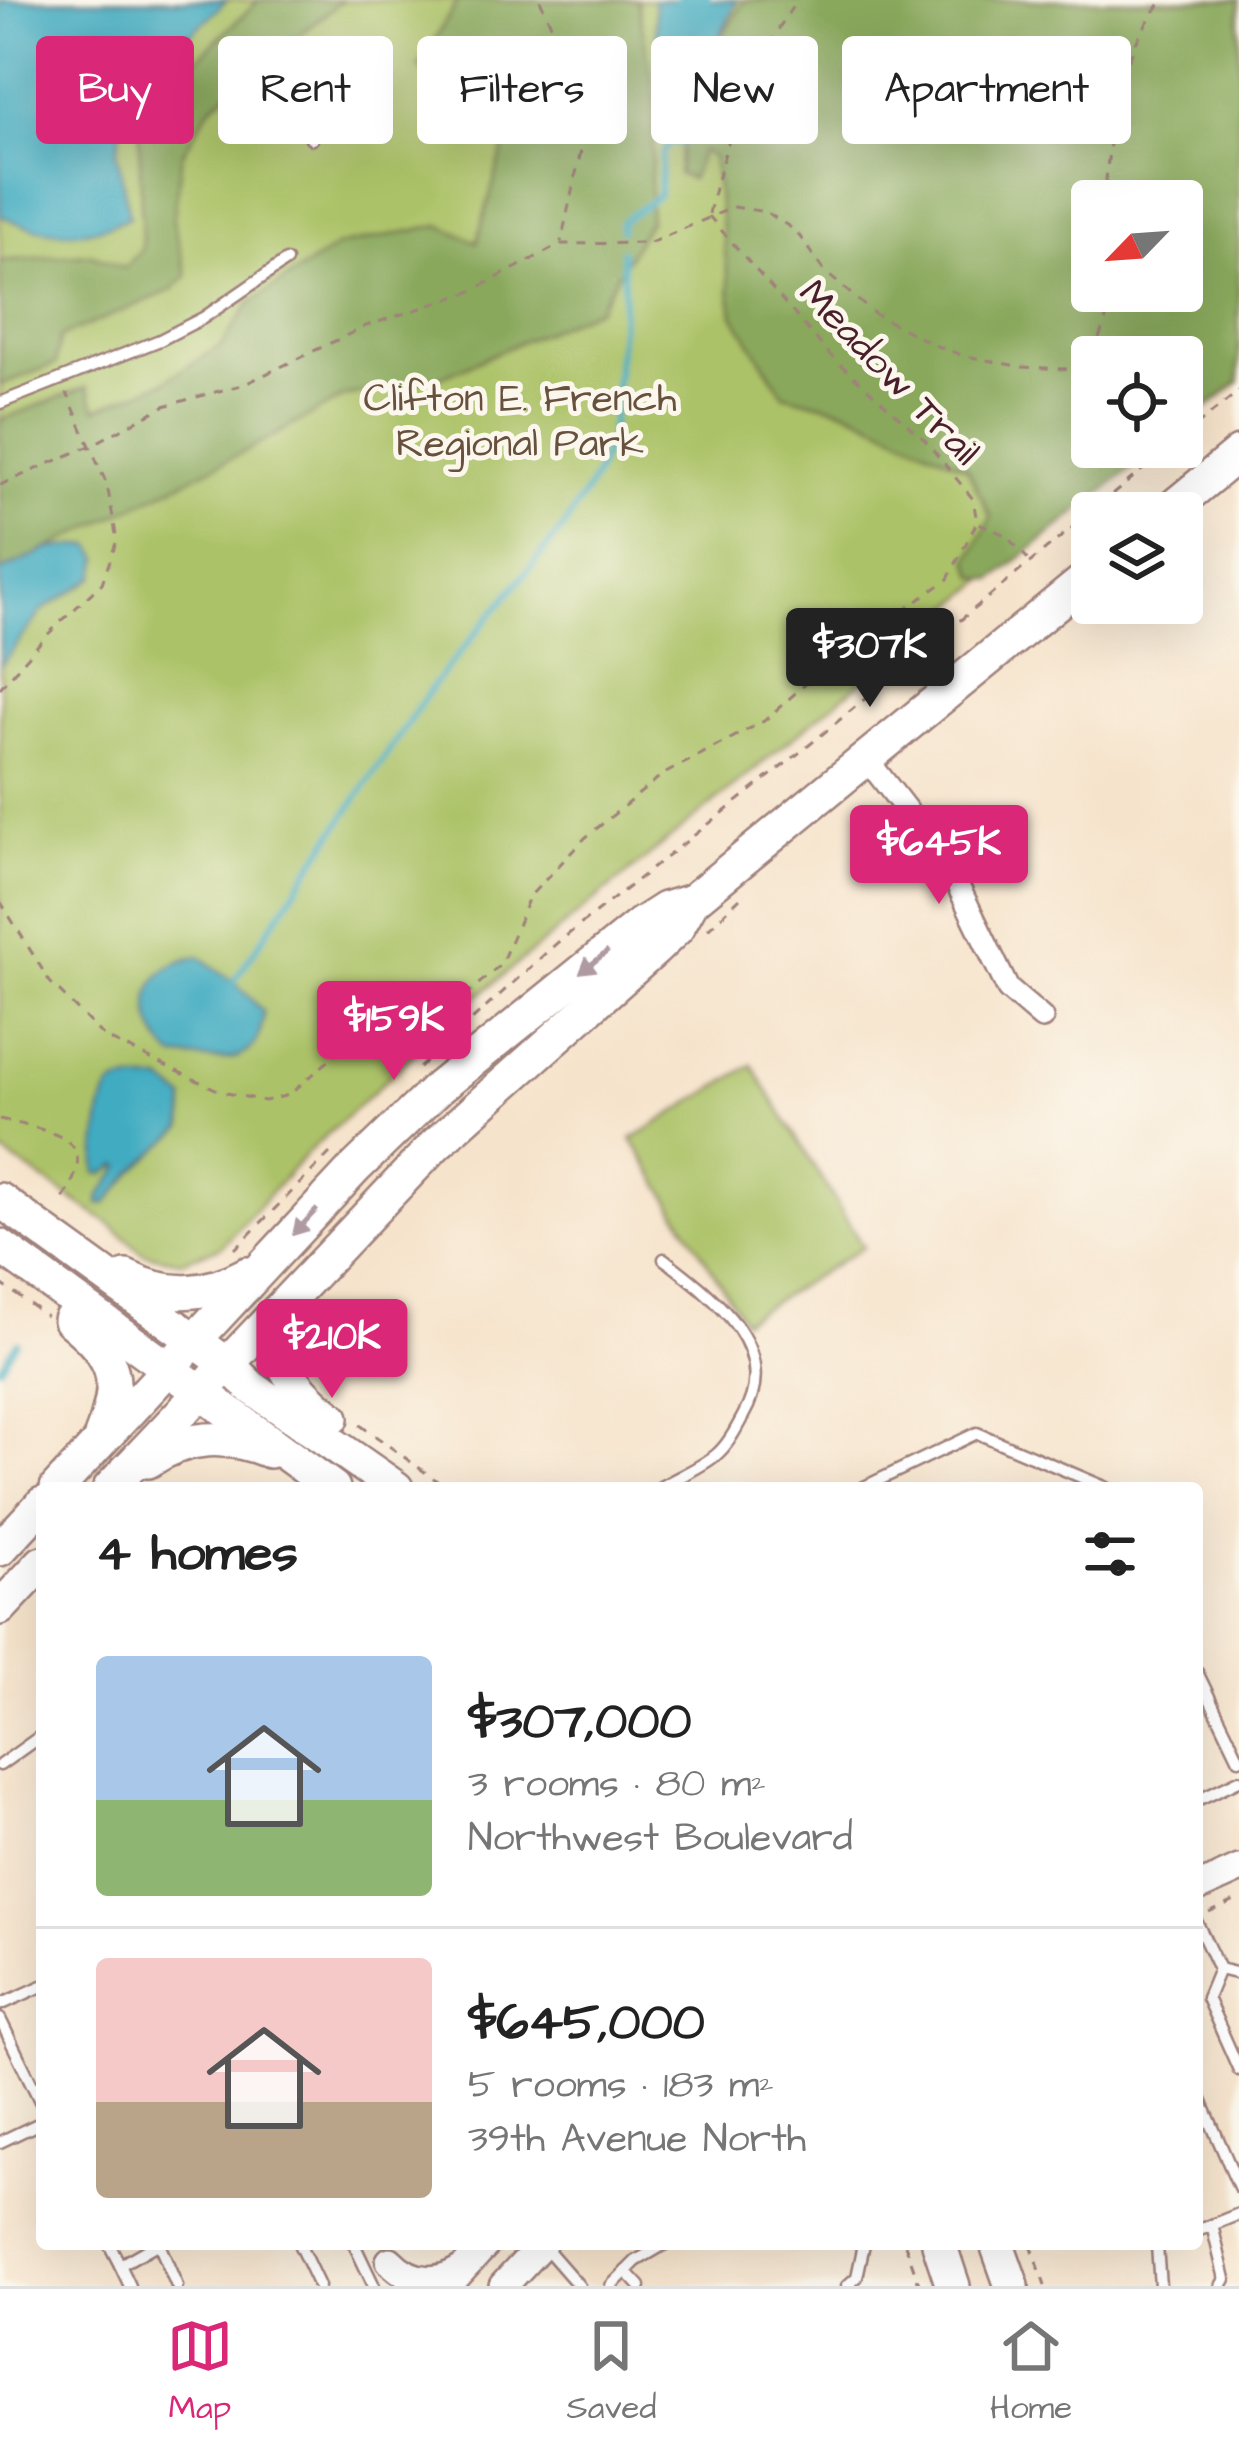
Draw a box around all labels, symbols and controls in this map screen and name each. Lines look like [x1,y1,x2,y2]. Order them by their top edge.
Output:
chip: Buy [36,36,194,144]
chip: Rent [218,36,393,144]
chip: Filters [417,36,627,144]
chip: New [651,36,818,144]
chip: Apartment [842,36,1131,144]
north arrow [1071,180,1203,312]
map controls [1071,180,1203,624]
street label: Meadow Trail [786,268,992,478]
button: locate [1071,336,1203,468]
park label: Clifton E. French Regional Park [364,373,676,472]
button: layers [1071,492,1203,624]
pin: $307K [786,608,954,710]
text: $307K [813,620,927,674]
pin: $645K [855,805,1023,907]
text: $645K [877,817,1001,871]
one-way arrow [578,949,609,974]
pin: $159K [310,981,478,1083]
text: $159K [344,993,444,1047]
one-way arrow [291,1207,319,1236]
pin: $210K [248,1299,416,1401]
text: $210K [283,1311,381,1365]
text: 4 homes [96,1519,298,1590]
icon: filters [1077,1521,1143,1587]
text: $307,000 [468,1687,691,1758]
icon: home [192,1704,336,1848]
text: 3 rooms · 80 m² [468,1758,766,1812]
text: Northwest Boulevard [468,1812,853,1866]
text: $645,000 [468,1988,705,2059]
icon: home [192,2006,336,2150]
text: 5 rooms · 183 m² [468,2059,774,2113]
text: 39th Avenue North [468,2113,806,2167]
tab: Map [167,2313,233,2431]
tab: Saved [567,2313,656,2431]
tab: Home [990,2313,1072,2431]

